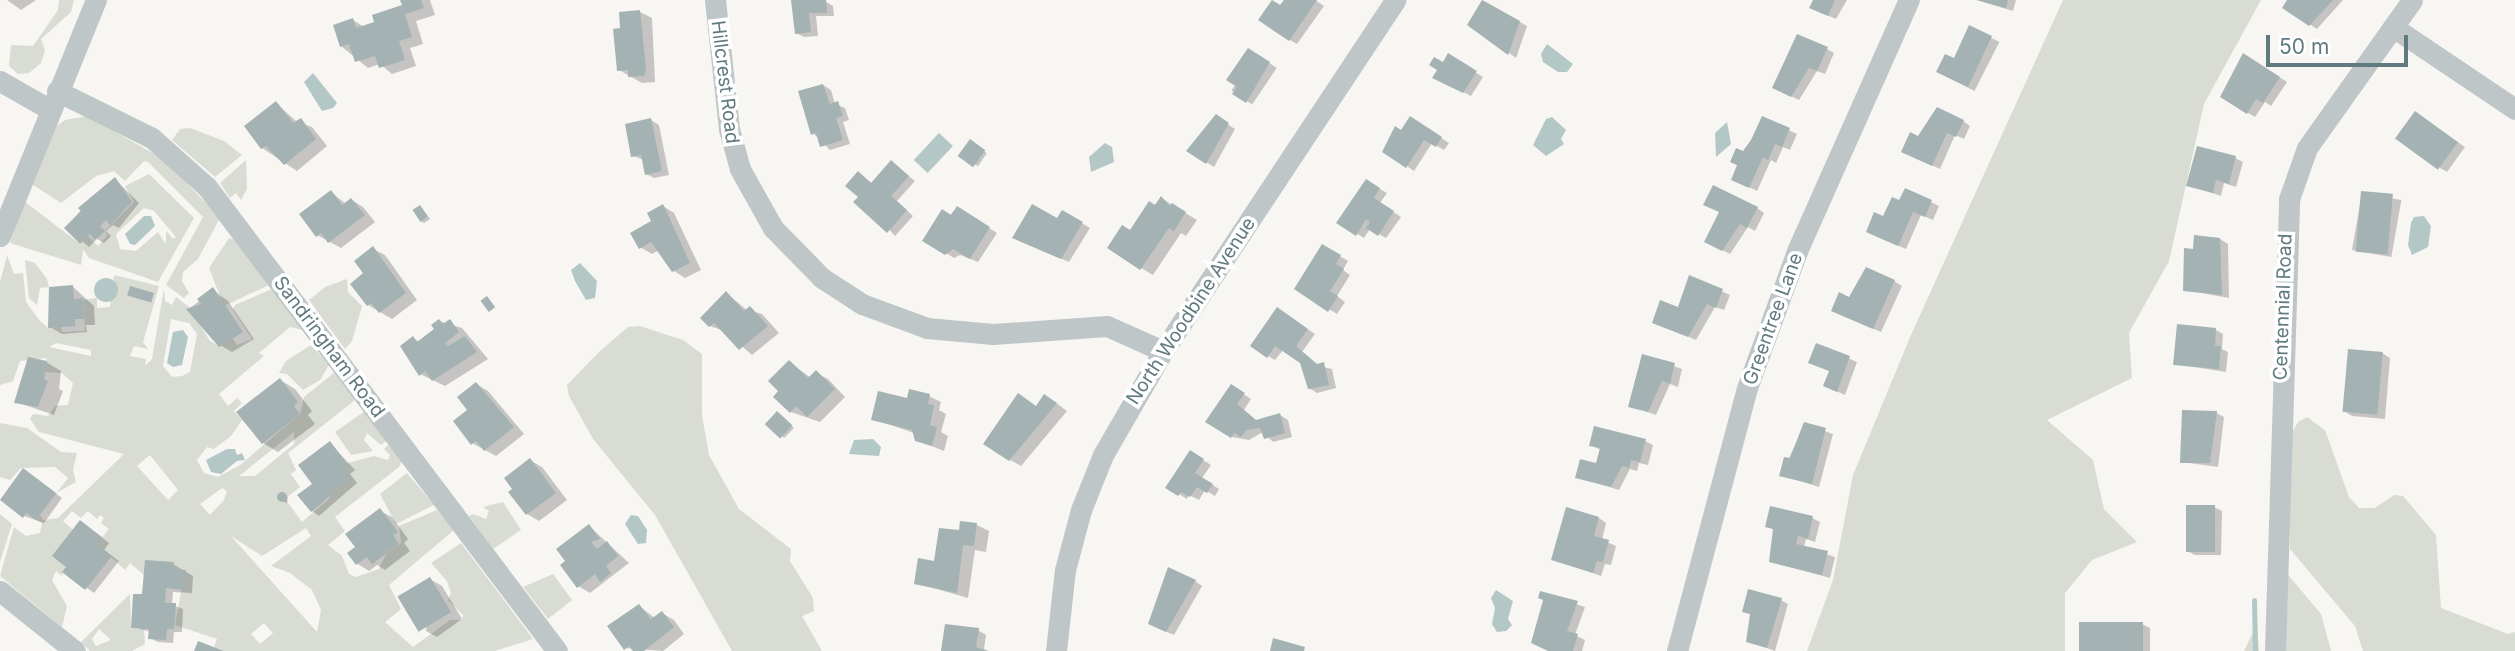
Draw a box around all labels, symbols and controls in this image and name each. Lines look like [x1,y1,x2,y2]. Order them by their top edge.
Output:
street label: Hillcrest Road [706,19,744,145]
scale bar [2270,21,2412,65]
text: 50 m [2279,34,2329,59]
street label: North Woodbine Avenue [1122,213,1260,409]
street label: Centennial Road [2269,233,2297,381]
street label: Greentree Lane [1739,250,1807,388]
street label: Sandringham Road [269,272,389,422]

